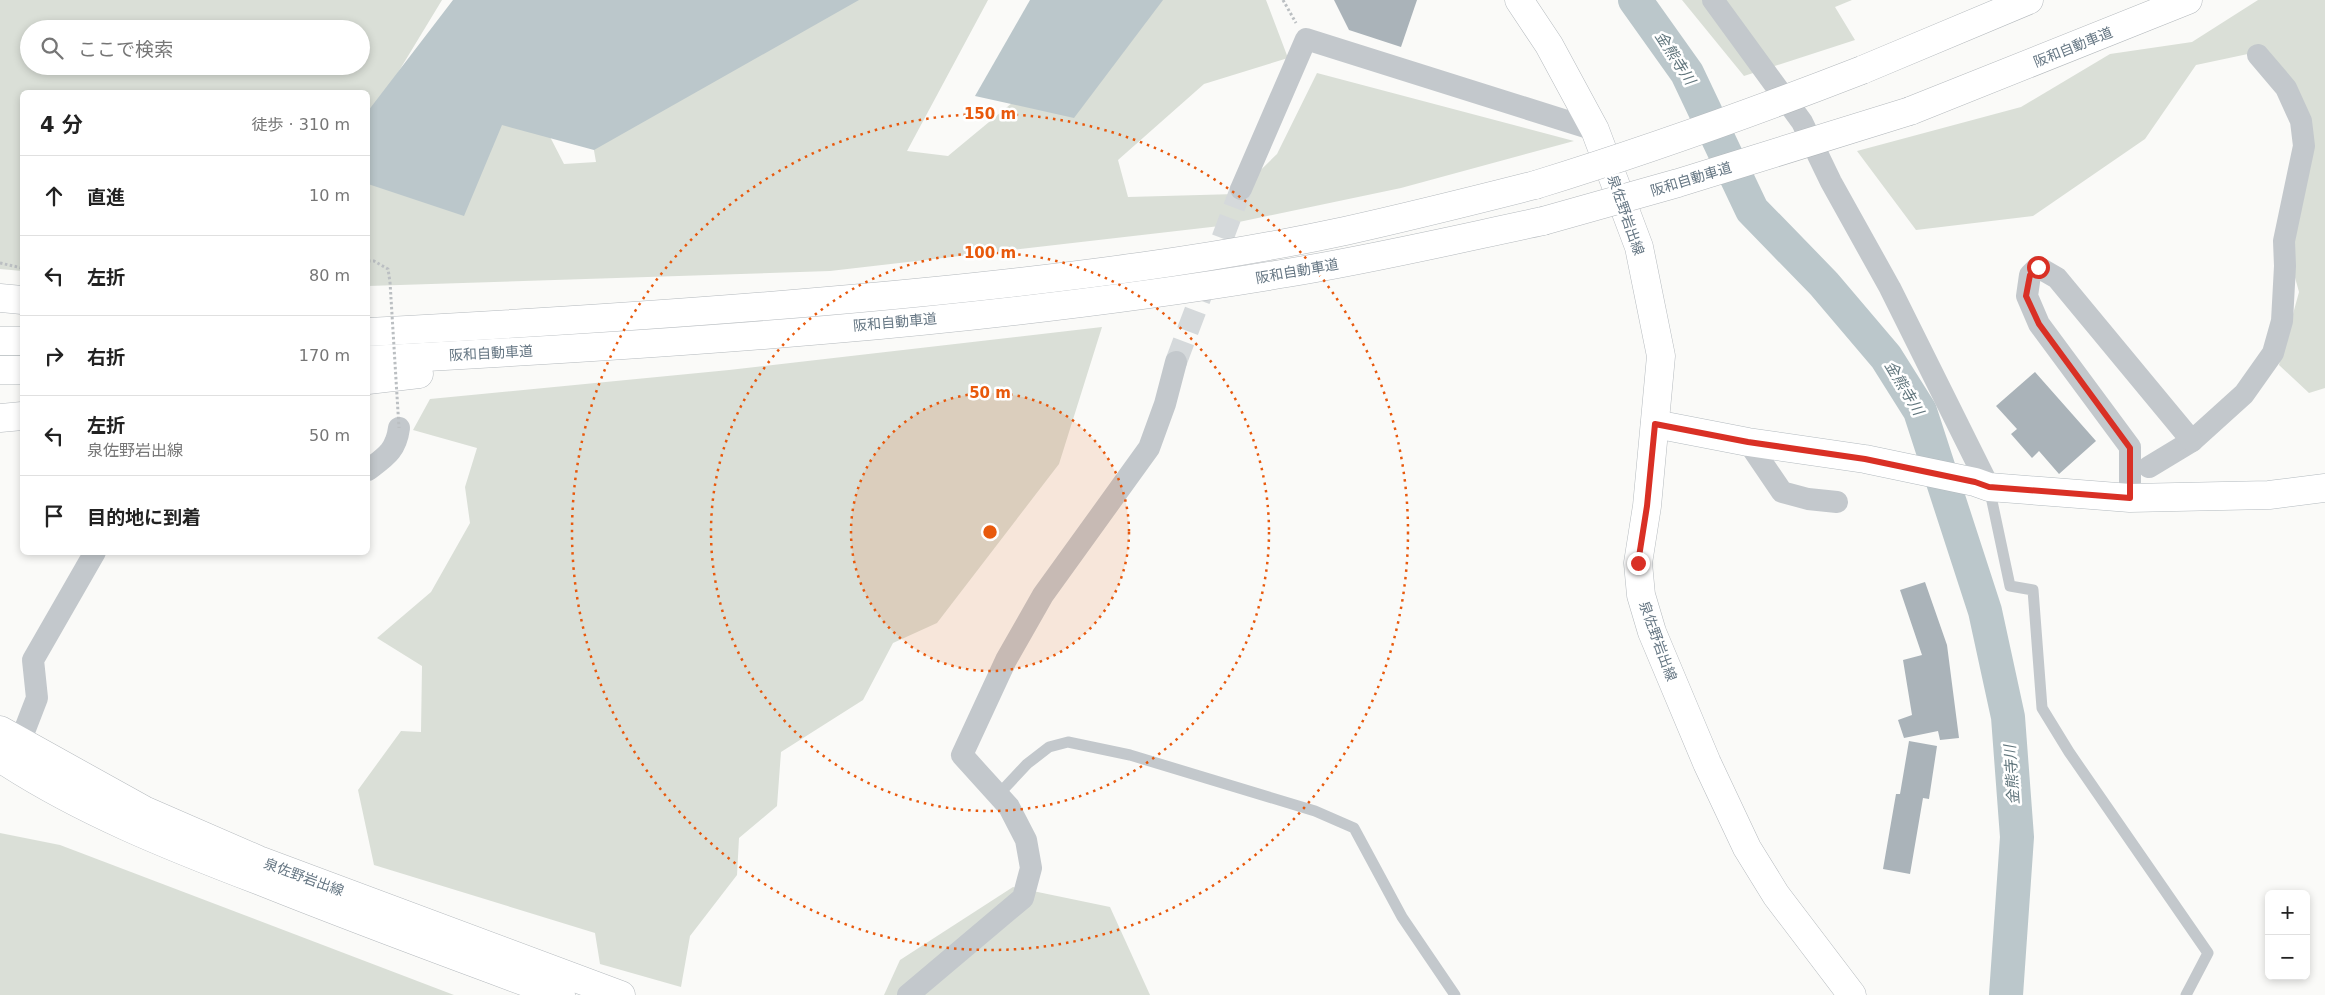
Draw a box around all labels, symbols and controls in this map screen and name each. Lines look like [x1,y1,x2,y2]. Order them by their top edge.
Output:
search box [20,20,370,75]
street label: 阪和自動車道 [2031,24,2115,70]
water label: 金熊寺川 [1651,28,1700,90]
icon: search [38,34,66,62]
text: ここで検索 [78,38,173,60]
text: 150 m [964,105,1016,123]
text: 4 分 [40,113,83,137]
text: 徒歩 · 310 m [252,115,350,134]
street label: 阪和自動車道 [1648,159,1734,199]
street label: 泉佐野岩出線 [1605,173,1647,257]
icon: ahead [40,182,68,210]
text: 直進 [87,186,125,208]
text: 10 m [309,186,350,205]
text: 100 m [964,244,1016,262]
street label: 阪和自動車道 [1254,256,1340,286]
route start [2027,256,2050,279]
icon: left [40,262,68,290]
text: 左折 [87,266,125,288]
text: 80 m [309,266,350,285]
street label: 阪和自動車道 [852,310,938,334]
icon: right [40,342,68,370]
street label: 阪和自動車道 [449,343,533,363]
text: 右折 [87,346,125,368]
text: 170 m [299,346,350,365]
water label: 金熊寺川 [1881,358,1928,420]
text: 50 m [969,384,1011,402]
text: 左折 [87,414,125,436]
icon: left [40,422,68,450]
text: 50 m [309,426,350,445]
text: 泉佐野岩出線 [87,441,183,460]
icon: arrive [40,502,68,530]
text: 目的地に到着 [87,506,201,528]
centre of rings [981,523,999,541]
route end [1627,552,1650,575]
street label: 泉佐野岩出線 [1636,599,1680,683]
water label: 金熊寺川 [2001,742,2023,806]
street label: 泉佐野岩出線 [262,855,346,899]
map controls [2265,890,2310,980]
button: + [2265,890,2310,935]
button: − [2265,935,2310,980]

